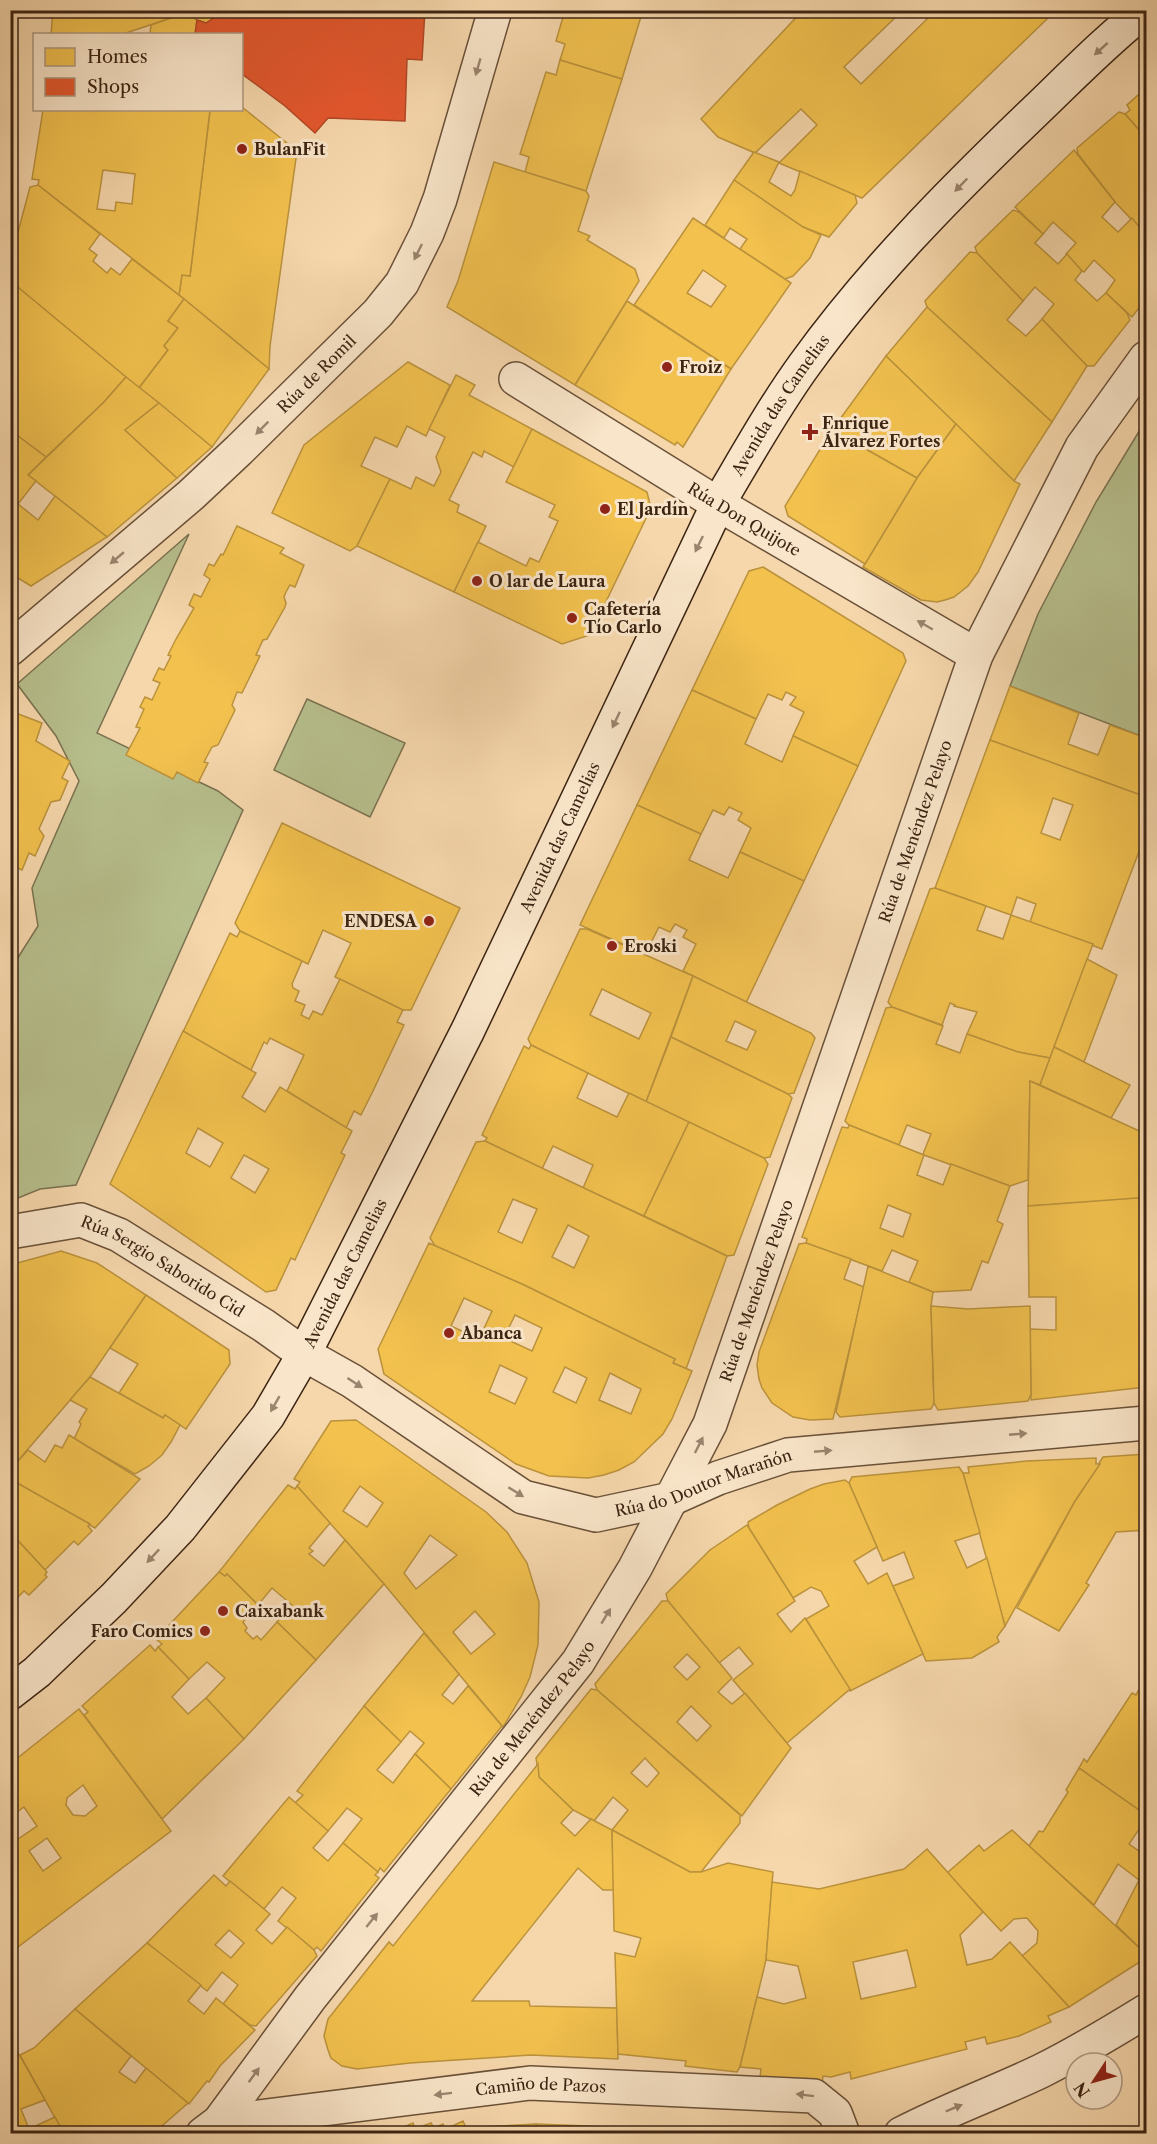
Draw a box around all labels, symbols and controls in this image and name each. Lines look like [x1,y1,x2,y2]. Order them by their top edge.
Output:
legend [33,33,243,111]
one-way arrow [1094,42,1109,55]
text: Homes [87,46,148,68]
one-way arrow [473,58,482,76]
text: Shops [87,76,139,98]
place label: BulanFit [254,139,326,159]
marker: BulanFit [235,142,249,156]
one-way arrow [954,177,968,192]
one-way arrow [413,243,423,260]
street label: Rúa de Romil [273,330,360,417]
street label: Avenida das Camelias [727,330,834,480]
place label: Froiz [679,357,722,377]
marker: Froiz [660,360,674,374]
place label: Enrique Álvarez Fortes [821,413,941,451]
one-way arrow [255,421,269,435]
marker: Enrique Álvarez Fortes [803,425,817,439]
street label: Rúa Don Quijote [684,478,805,560]
place label: El Jardín [617,499,689,519]
marker: El Jardín [598,502,612,516]
one-way arrow [694,535,703,552]
one-way arrow [110,551,125,564]
place label: O lar de Laura [489,571,606,591]
marker: O lar de Laura [470,574,484,588]
place label: Cafetería Tío Carlo [584,599,662,637]
marker: Cafetería Tío Carlo [565,611,579,625]
one-way arrow [917,620,933,631]
one-way arrow [611,711,620,728]
street label: Rúa de Menéndez Pelayo [874,737,956,925]
street label: Avenida das Camelias [515,759,604,917]
place label: ENDESA [344,911,418,931]
marker: ENDESA [422,914,436,928]
place label: Eroski [624,936,677,956]
marker: Eroski [605,939,619,953]
street label: Avenida das Camelias [298,1195,391,1352]
street label: Rúa de Menéndez Pelayo [715,1196,797,1385]
street label: Rúa Sergio Saborido Cid [78,1211,249,1321]
place label: Abanca [460,1323,523,1343]
marker: Abanca [442,1326,456,1340]
one-way arrow [347,1377,363,1388]
one-way arrow [269,1396,280,1412]
one-way arrow [1008,1430,1027,1439]
one-way arrow [694,1436,704,1453]
street label: Rúa do Doutor Marañón [613,1444,794,1521]
one-way arrow [814,1447,833,1456]
one-way arrow [508,1487,525,1498]
one-way arrow [146,1549,160,1564]
place label: Caixabank [235,1601,324,1621]
marker: Caixabank [216,1604,230,1618]
one-way arrow [601,1607,611,1624]
place label: Faro Comics [91,1621,193,1641]
marker: Faro Comics [198,1624,212,1638]
street label: Rúa de Menéndez Pelayo [465,1637,599,1800]
one-way arrow [366,1913,378,1928]
north arrow [1064,2051,1124,2111]
one-way arrow [247,2068,259,2083]
street label: Camiño de Pazos [474,2073,607,2100]
text: N [1070,2078,1094,2101]
one-way arrow [433,2090,452,2099]
one-way arrow [795,2090,814,2100]
one-way arrow [945,2103,963,2112]

